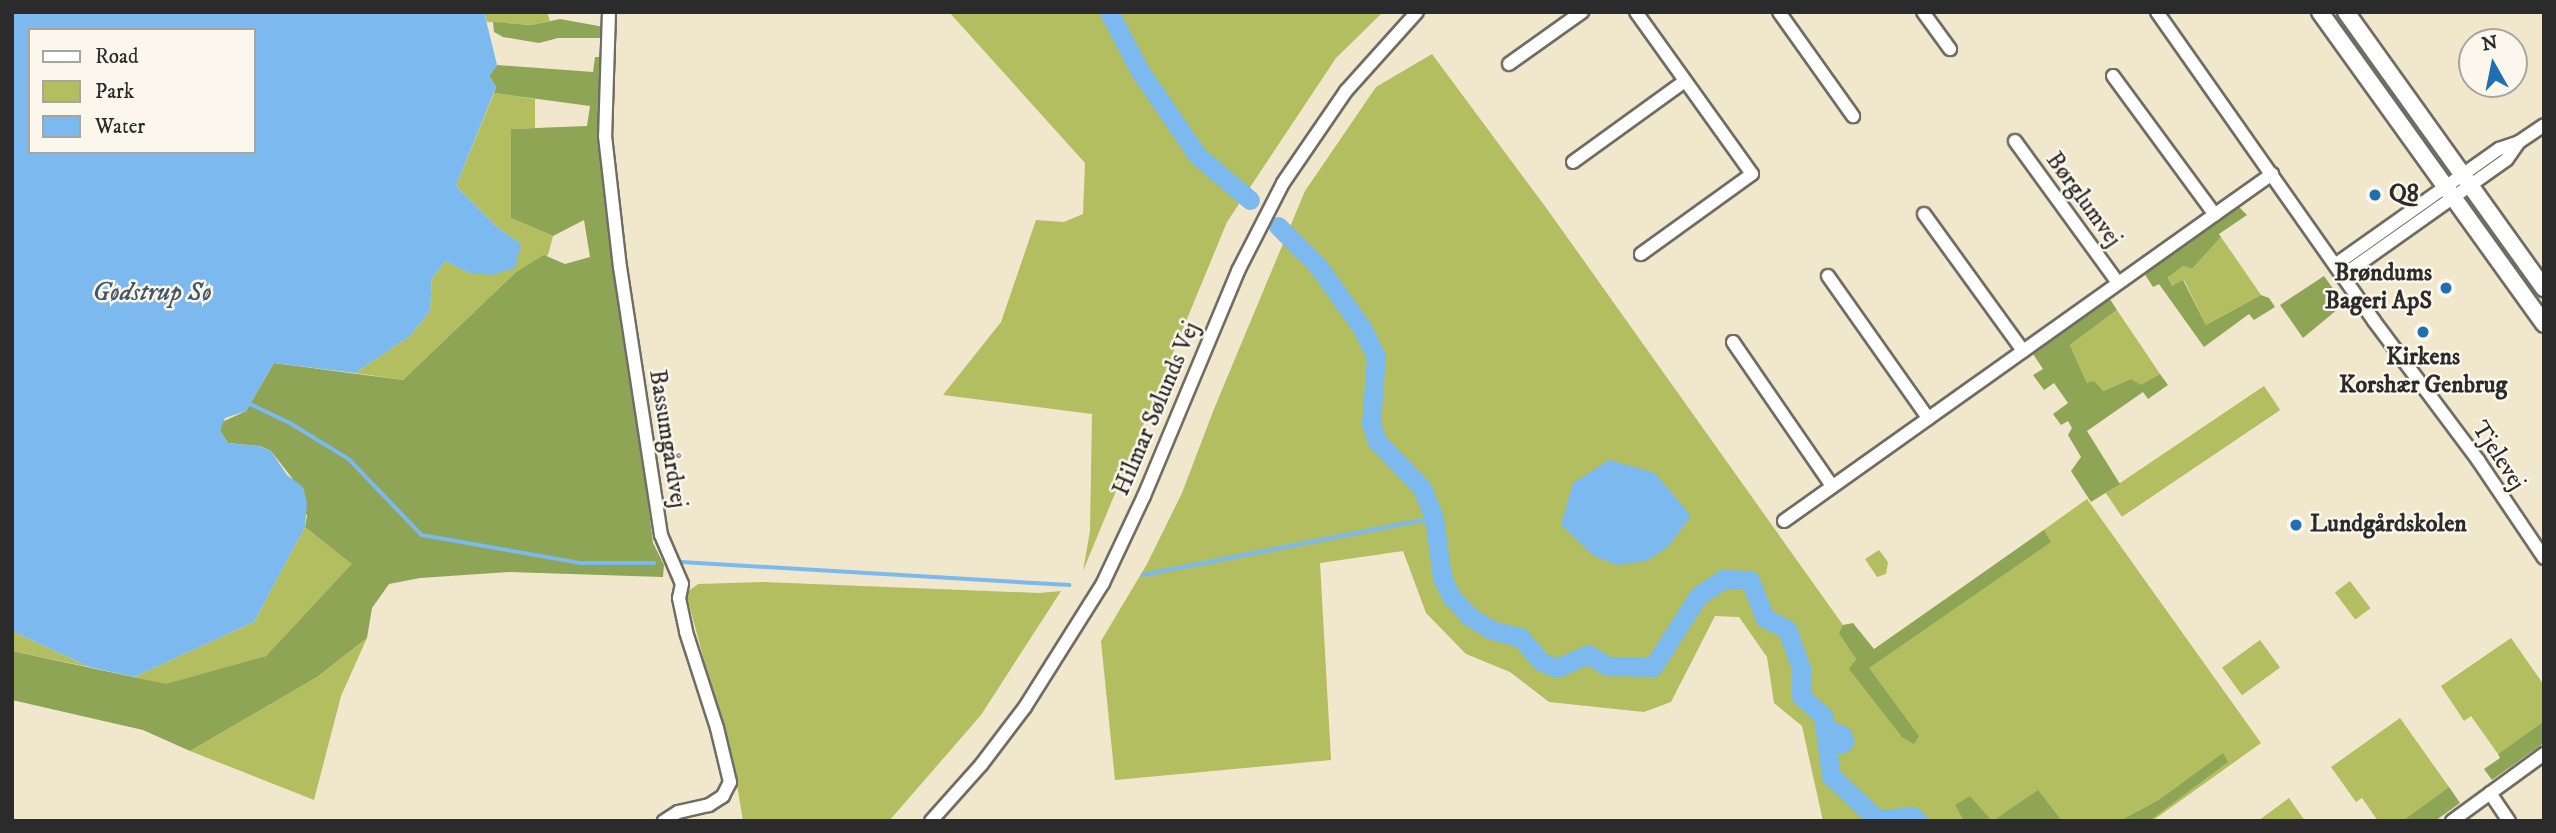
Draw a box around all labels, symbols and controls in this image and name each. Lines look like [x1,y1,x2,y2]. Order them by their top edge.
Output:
legend [28,28,256,154]
north arrow [2458,28,2528,98]
text: N [2480,31,2499,56]
text: Road [95,44,139,70]
text: Park [95,79,134,105]
text: Water [95,114,145,140]
street label: Børglumvej [2039,147,2127,253]
place label: Q8 [2389,181,2419,209]
marker: Q8 [2367,187,2383,203]
place label: Brøndums Bageri ApS [2325,260,2432,316]
water label: Gødstrup Sø [92,277,212,309]
marker: Brøndums Bageri ApS [2438,280,2454,296]
street label: Hilmar Sølunds Vej [1107,318,1207,500]
marker: Kirkens Korshær Genbrug [2415,324,2431,340]
place label: Kirkens Korshær Genbrug [2339,344,2507,400]
street label: Bassumgårdvej [642,368,692,510]
street label: Tjelevej [2465,416,2531,496]
place label: Lundgårdskolen [2310,511,2467,539]
marker: Lundgårdskolen [2288,517,2304,533]

